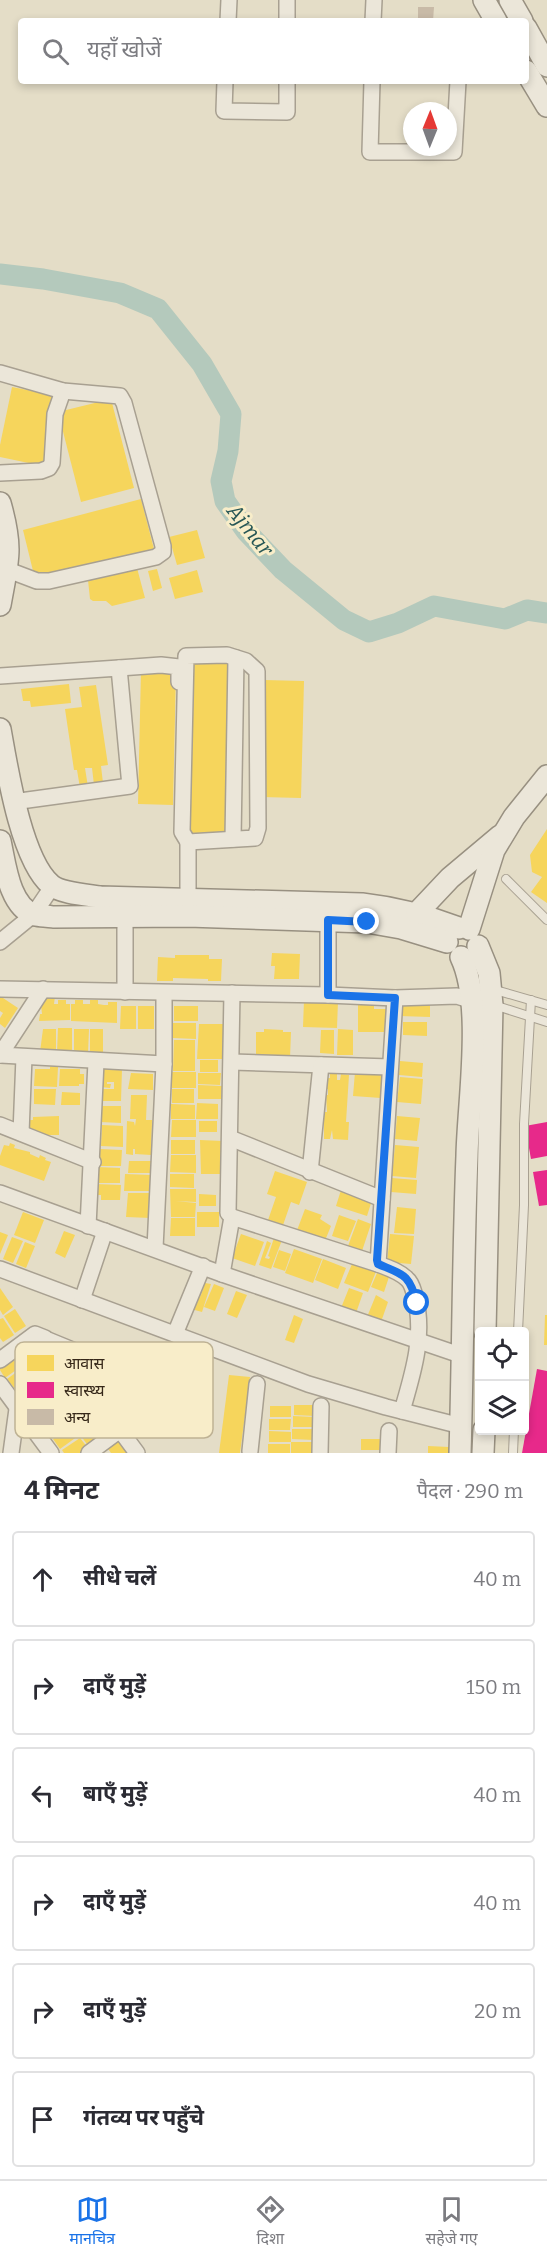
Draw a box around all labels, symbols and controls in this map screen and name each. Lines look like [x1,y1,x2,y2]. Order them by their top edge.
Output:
search box [18,18,529,84]
icon: search [39,35,72,68]
text: यहाँ खोजें [87,36,162,63]
north arrow [403,102,457,156]
water label: Ajmar [221,498,280,562]
route end [353,908,379,934]
route start [403,1289,429,1315]
map controls [475,1327,529,1435]
button: locate [475,1327,529,1381]
legend [15,1342,213,1438]
text: आवास [64,1354,105,1373]
text: स्वास्थ्य [64,1381,105,1400]
button: layers [475,1381,529,1435]
text: अन्य [64,1408,91,1427]
text: 4 मिनट [24,1475,99,1506]
text: पैदल · 290 m [417,1479,523,1503]
icon: ahead [26,1563,59,1596]
text: सीधे चलें [83,1564,156,1591]
text: 40 m [473,1567,521,1591]
icon: right [26,1671,59,1704]
text: दाएँ मुड़ें [83,1672,146,1699]
text: 150 m [466,1675,521,1699]
icon: left [26,1779,59,1812]
text: बाएँ मुड़ें [83,1780,147,1807]
text: 40 m [473,1783,521,1807]
icon: right [26,1887,59,1920]
text: दाएँ मुड़ें [83,1888,146,1915]
text: 40 m [473,1891,521,1915]
icon: right [26,1995,59,2028]
text: दाएँ मुड़ें [83,1996,146,2023]
text: 20 m [474,1999,521,2023]
icon: arrive [26,2103,59,2136]
text: गंतव्य पर पहुँचे [83,2104,204,2131]
tab: मानचित्र [69,2193,115,2251]
tab: दिशा [254,2193,287,2251]
tab: सहेजे गए [425,2193,478,2251]

